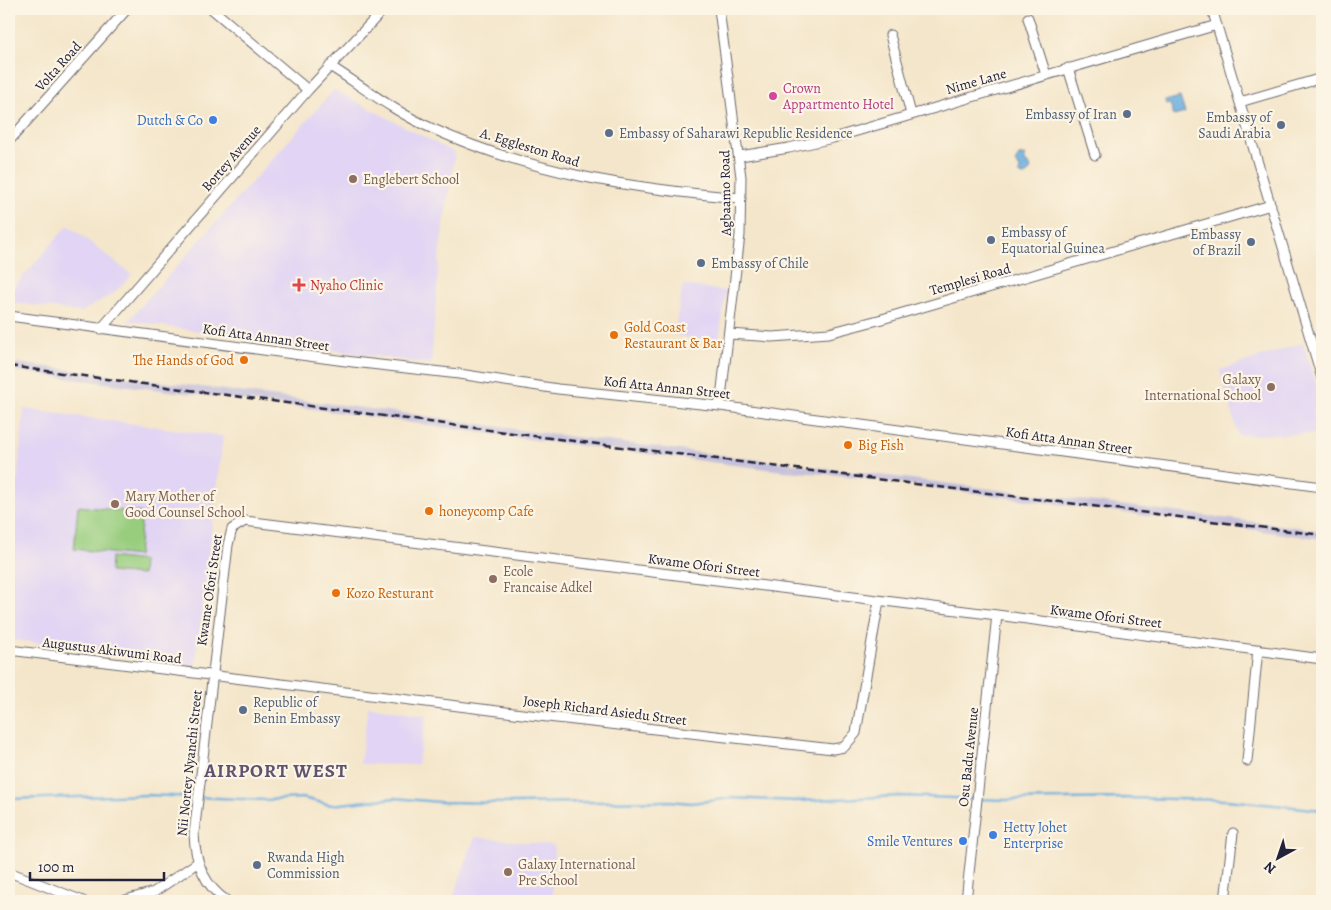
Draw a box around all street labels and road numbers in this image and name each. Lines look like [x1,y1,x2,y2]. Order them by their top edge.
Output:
street label: Volta Road [30,37,86,96]
street label: Nime Lane [944,64,1009,99]
street label: Bortey Avenue [197,121,265,196]
street label: A. Eggleston Road [477,123,582,172]
street label: Agbaamo Road [715,149,736,237]
street label: Templesi Road [927,259,1013,300]
street label: Kofi Atta Annan Street [201,319,331,356]
street label: Kofi Atta Annan Street [602,371,732,404]
street label: Kofi Atta Annan Street [1004,422,1134,459]
street label: Kwame Ofori Street [192,533,227,647]
street label: Kwame Ofori Street [647,549,761,582]
street label: Kwame Ofori Street [1049,600,1163,633]
street label: Augustus Akiwumi Road [40,632,183,669]
street label: Nii Nortey Nyanchi Street [172,689,207,837]
street label: Joseph Richard Asiedu Street [522,691,688,730]
street label: Osu Badu Avenue [954,706,983,808]

